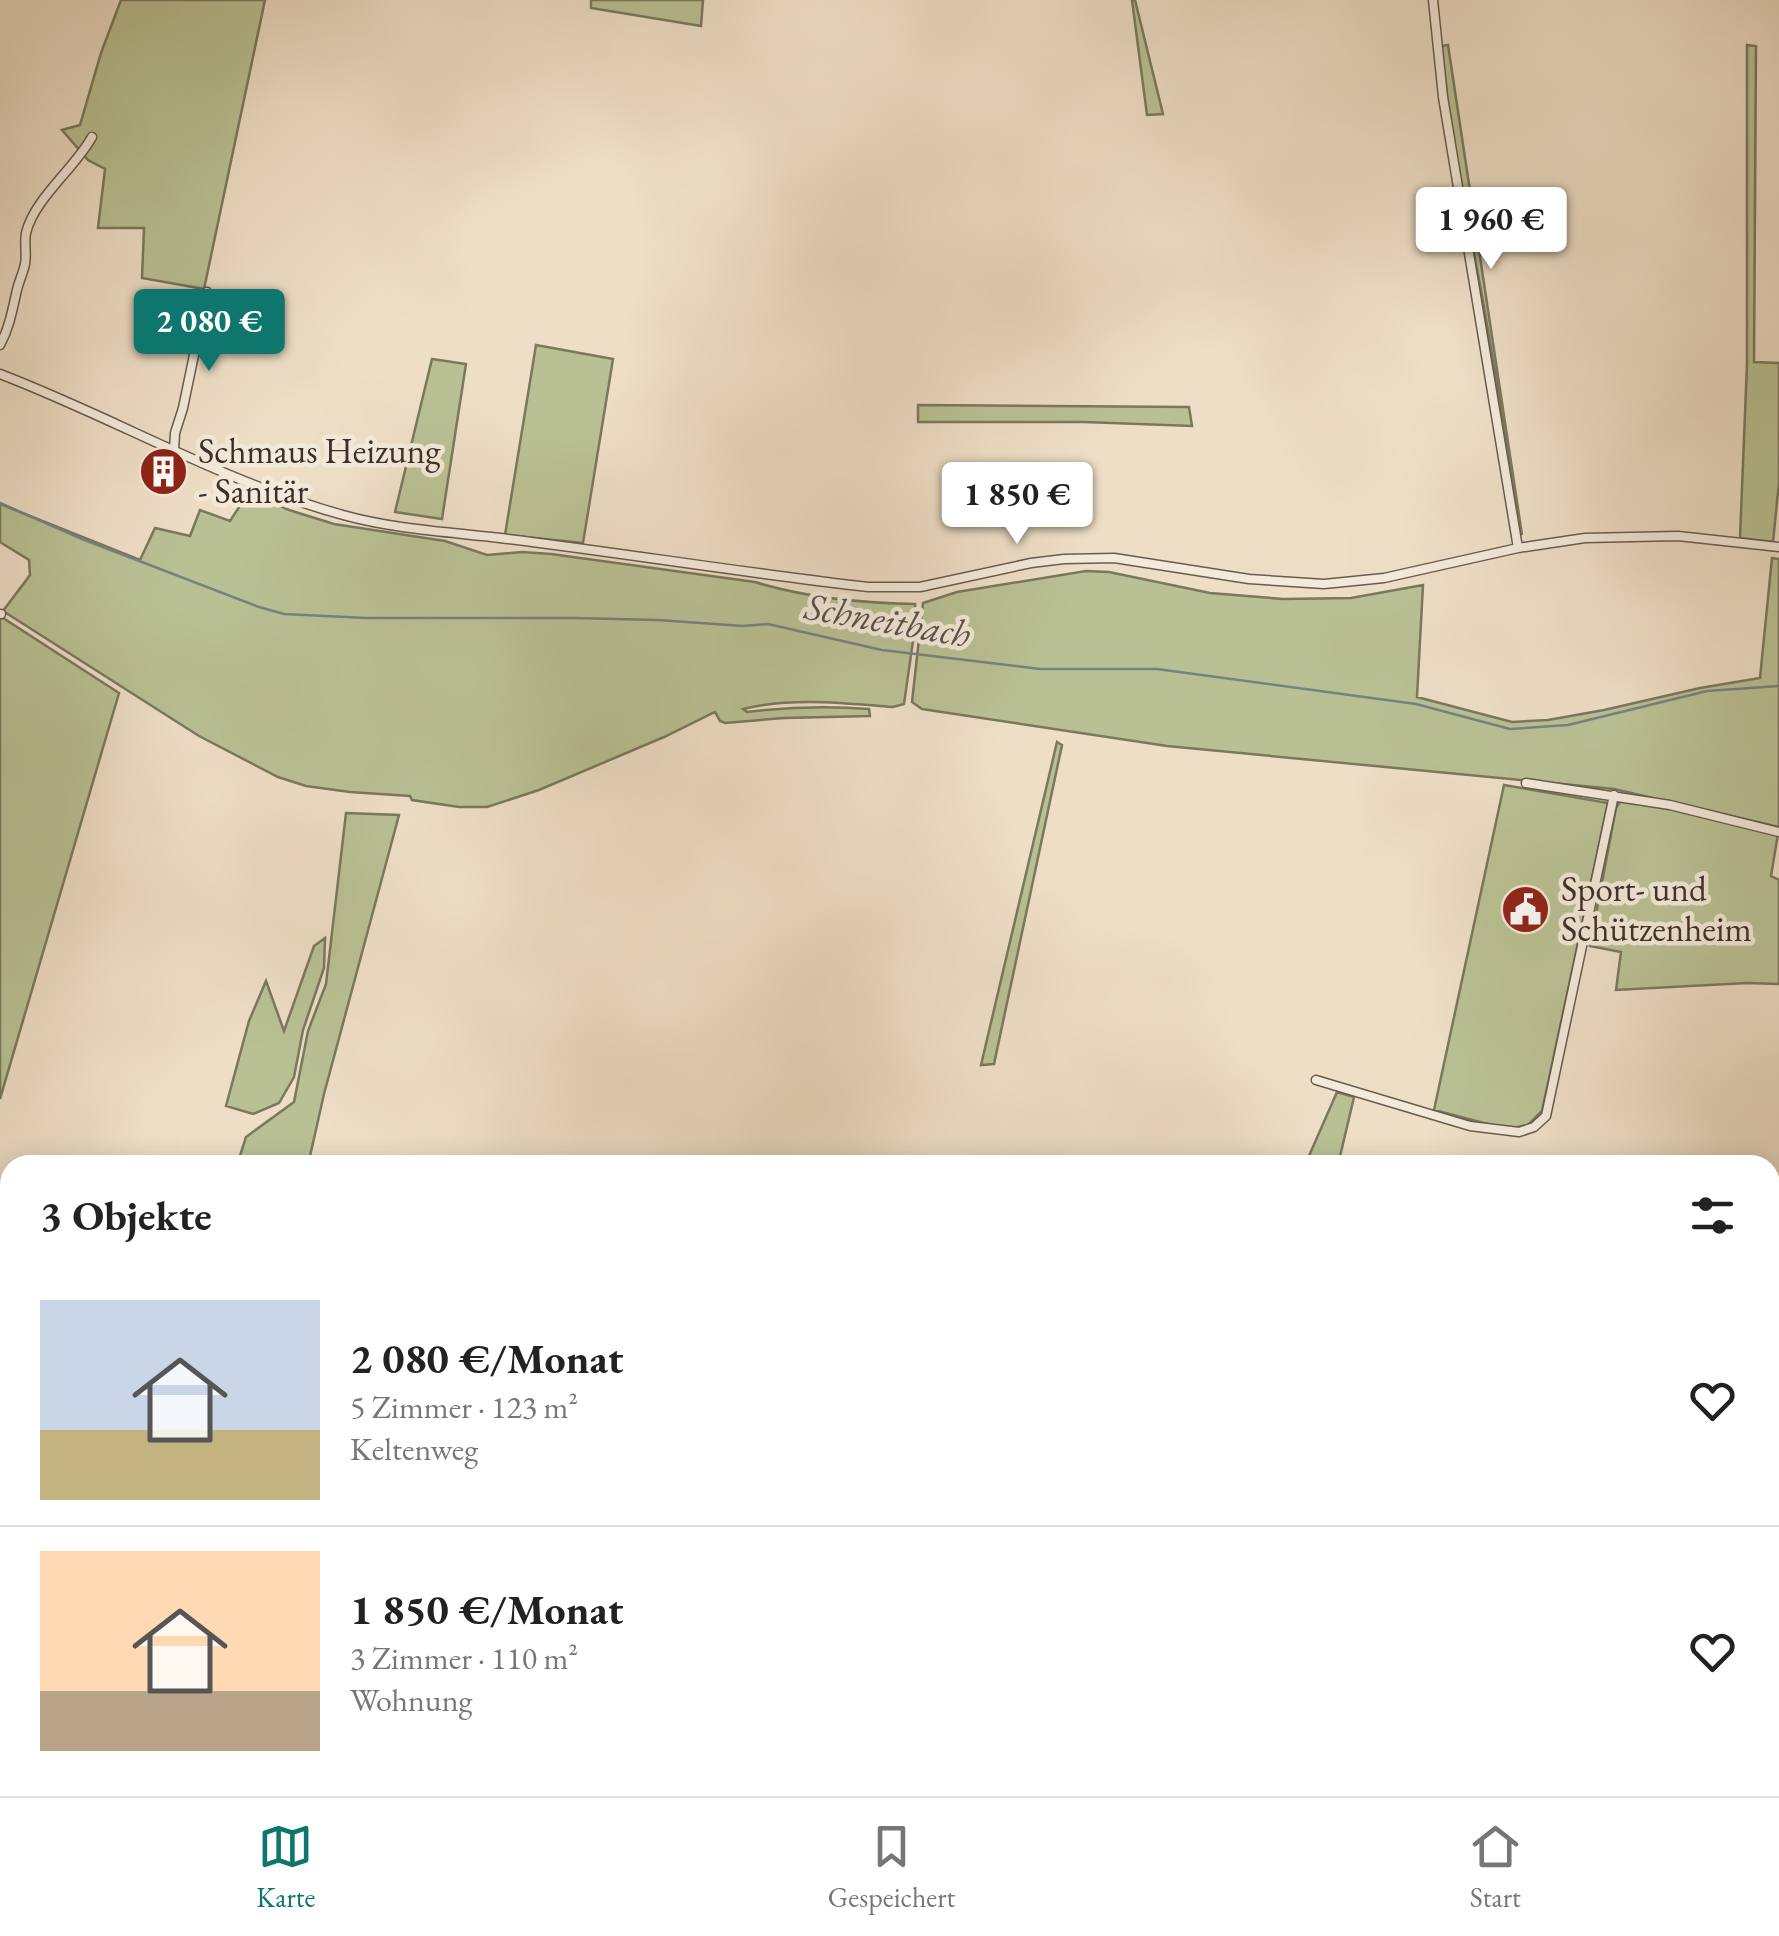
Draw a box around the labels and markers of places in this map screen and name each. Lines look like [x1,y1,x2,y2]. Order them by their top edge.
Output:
pin: 1 960 € [1399,187,1583,272]
pin: 2 080 € [117,289,301,374]
place label: Schmaus Heizung - Sanitär [198,428,441,513]
building icon: Schmaus Heizung - Sanitär [137,445,189,497]
pin: 1 850 € [925,462,1109,547]
place label: Sport- und Schützenheim [1561,866,1752,951]
public building icon: Sport- und Schützenheim [1500,883,1552,935]

